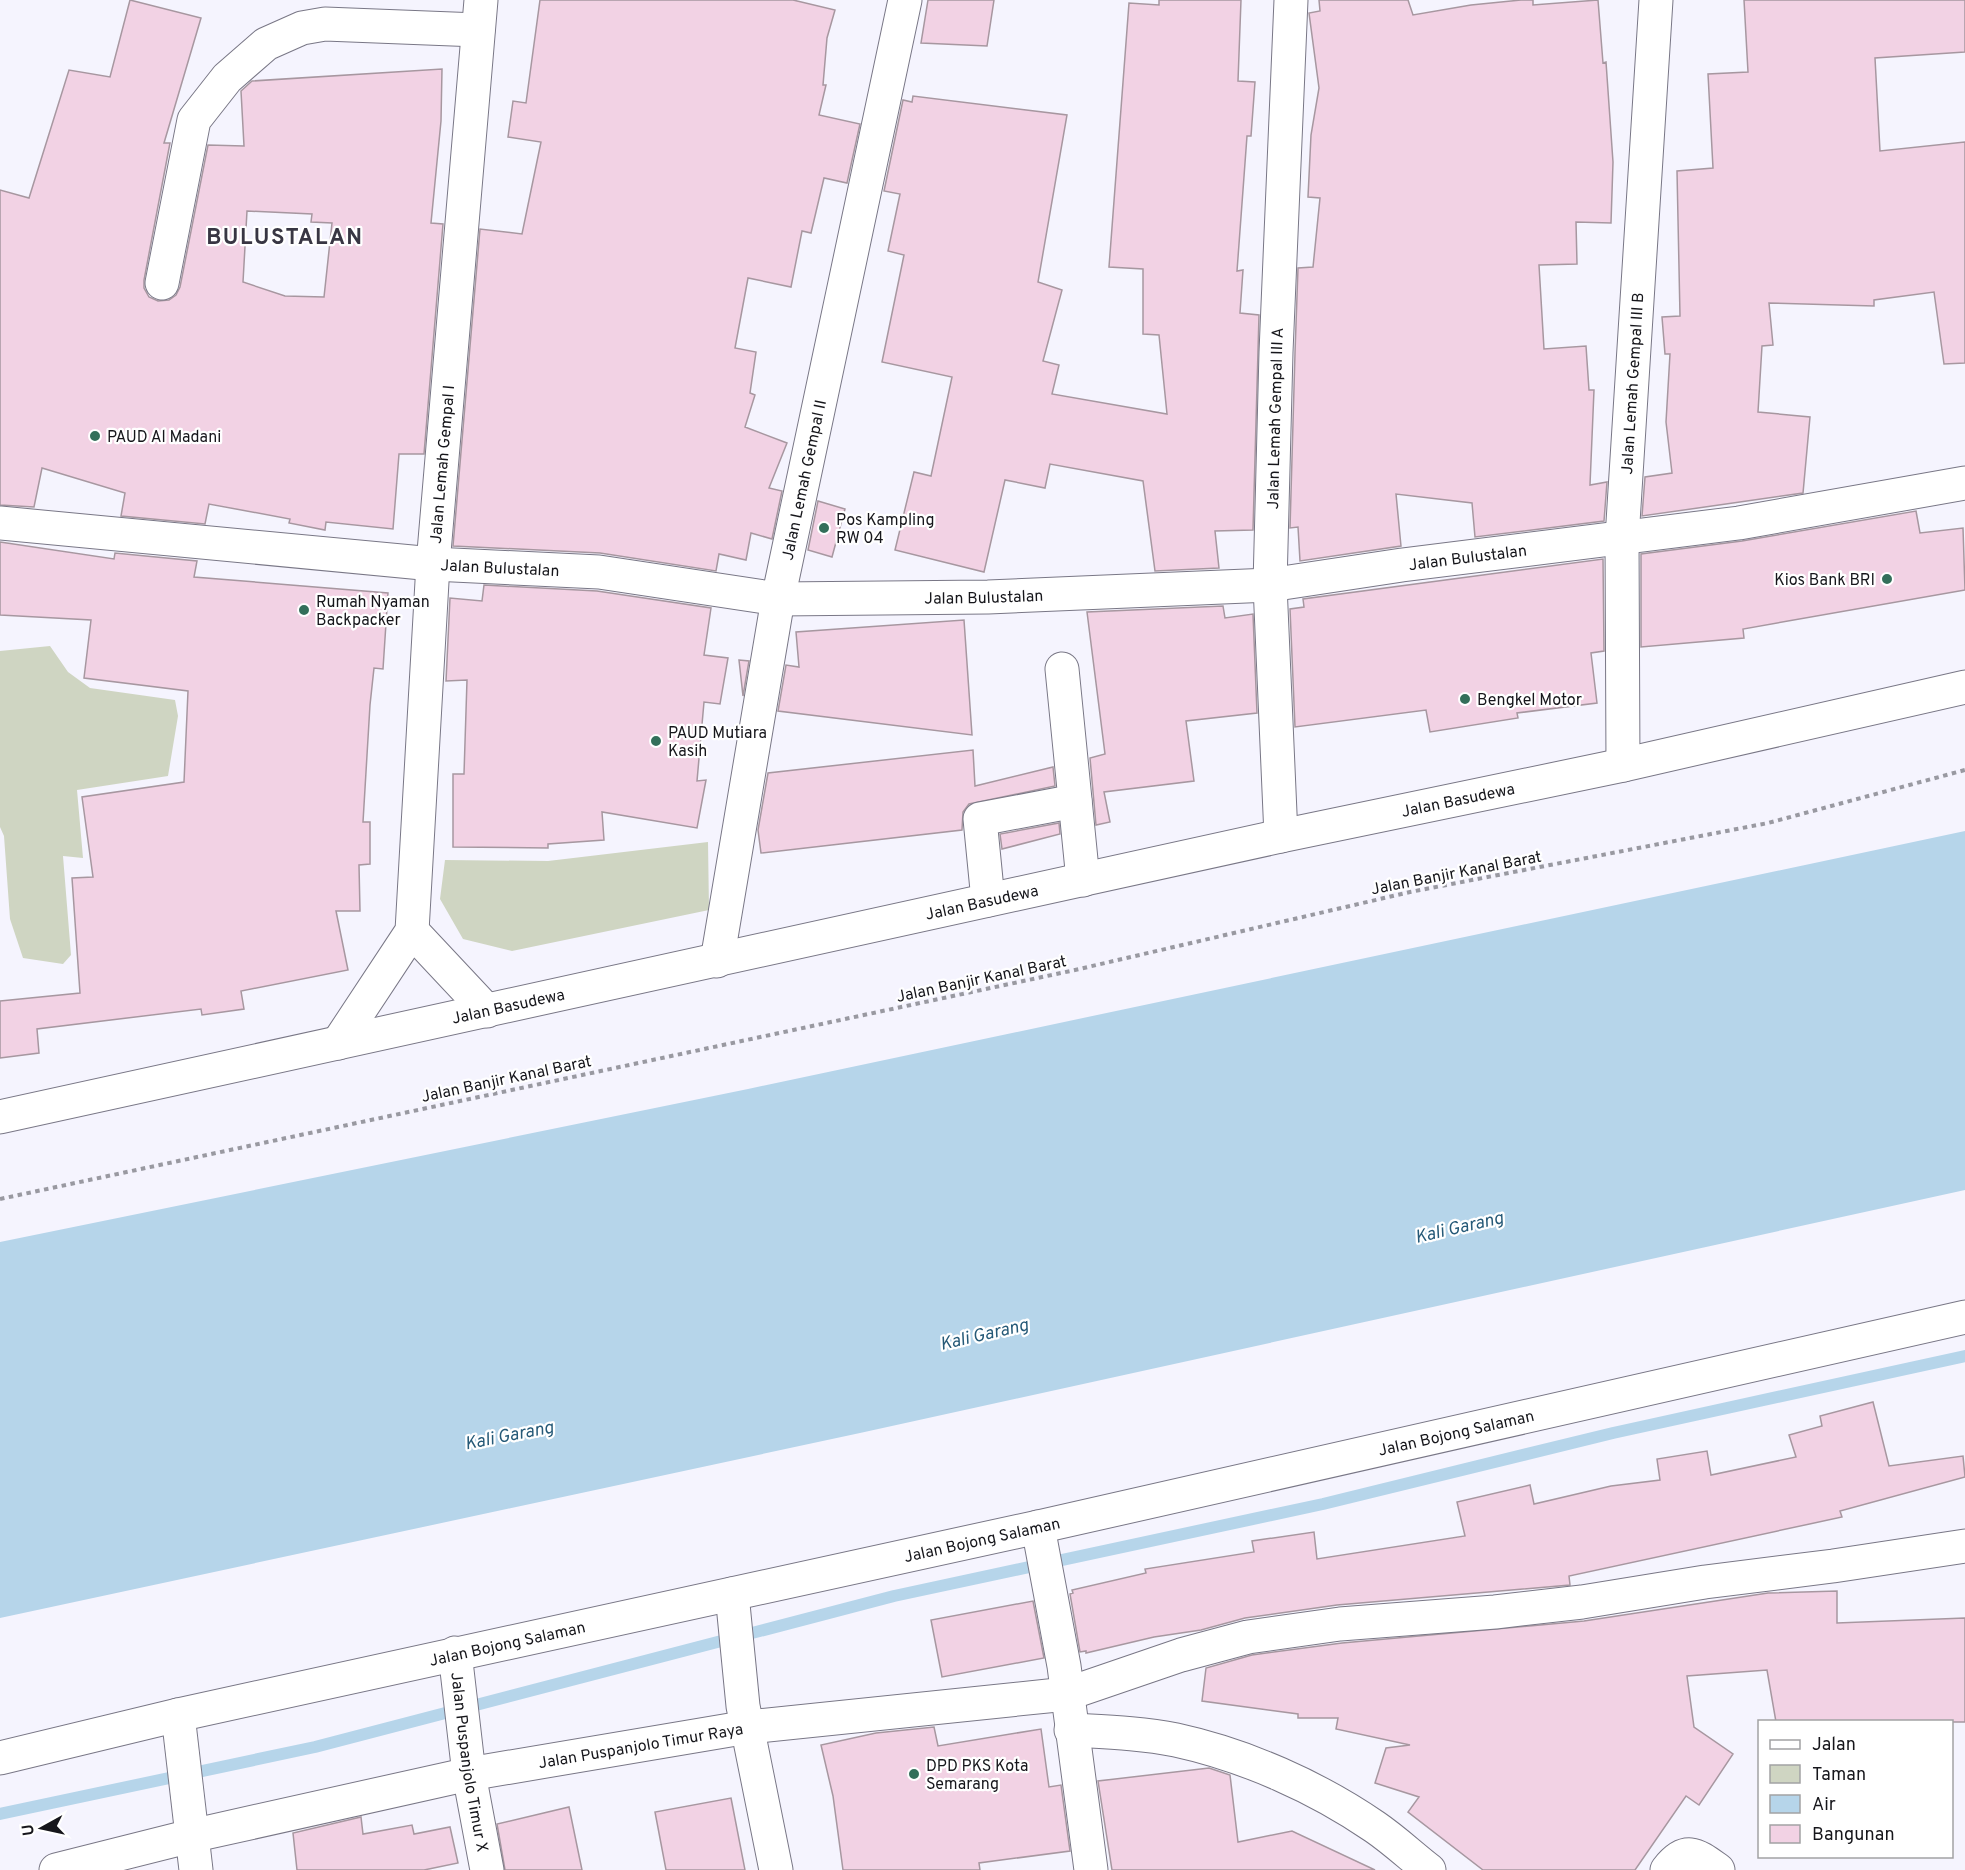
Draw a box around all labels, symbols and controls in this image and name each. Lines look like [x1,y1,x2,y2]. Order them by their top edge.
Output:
district label: BULUSTALAN [206,225,364,252]
street label: Jalan Lemah Gempal III B [1618,292,1650,475]
street label: Jalan Lemah Gempal III A [1264,327,1289,510]
street label: Jalan Lemah Gempal I [427,384,460,544]
street label: Jalan Lemah Gempal II [778,398,832,562]
place label: PAUD Al Madani [107,428,221,448]
marker: PAUD Al Madani [88,429,102,443]
place label: Pos Kampling RW 04 [836,511,934,549]
marker: Pos Kampling RW 04 [817,521,831,535]
street label: Jalan Bulustalan [1408,542,1528,576]
street label: Jalan Bulustalan [440,556,560,582]
place label: Kios Bank BRI [1774,571,1875,591]
marker: Kios Bank BRI [1880,572,1894,586]
street label: Jalan Bulustalan [924,587,1044,610]
place label: Rumah Nyaman Backpacker [316,593,430,631]
marker: Rumah Nyaman Backpacker [297,603,311,617]
place label: Bengkel Motor [1477,691,1582,711]
marker: Bengkel Motor [1458,692,1472,706]
place label: PAUD Mutiara Kasih [668,724,767,762]
marker: PAUD Mutiara Kasih [649,734,663,748]
street label: Jalan Basudewa [1400,780,1517,823]
street label: Jalan Banjir Kanal Barat [1369,848,1543,900]
street label: Jalan Basudewa [924,881,1041,926]
street label: Jalan Banjir Kanal Barat [895,952,1068,1008]
street label: Jalan Basudewa [450,985,567,1030]
street label: Jalan Banjir Kanal Barat [420,1052,593,1108]
water label: Kali Garang [1413,1207,1506,1250]
water label: Kali Garang [938,1314,1031,1357]
street label: Jalan Bojong Salaman [1376,1407,1536,1462]
water label: Kali Garang [463,1417,556,1456]
street label: Jalan Bojong Salaman [902,1514,1062,1568]
street label: Jalan Bojong Salaman [428,1618,588,1672]
street label: Jalan Puspanjolo Timur X [445,1671,491,1854]
street label: Jalan Puspanjolo Timur Raya [537,1720,745,1774]
legend [1758,1720,1953,1858]
text: Jalan [1812,1734,1856,1757]
place label: DPD PKS Kota Semarang [926,1757,1028,1795]
text: Taman [1812,1764,1866,1787]
marker: DPD PKS Kota Semarang [907,1767,921,1781]
text: Air [1812,1794,1836,1817]
north arrow [12,1798,72,1858]
text: U [18,1823,40,1837]
text: Bangunan [1812,1824,1895,1847]

